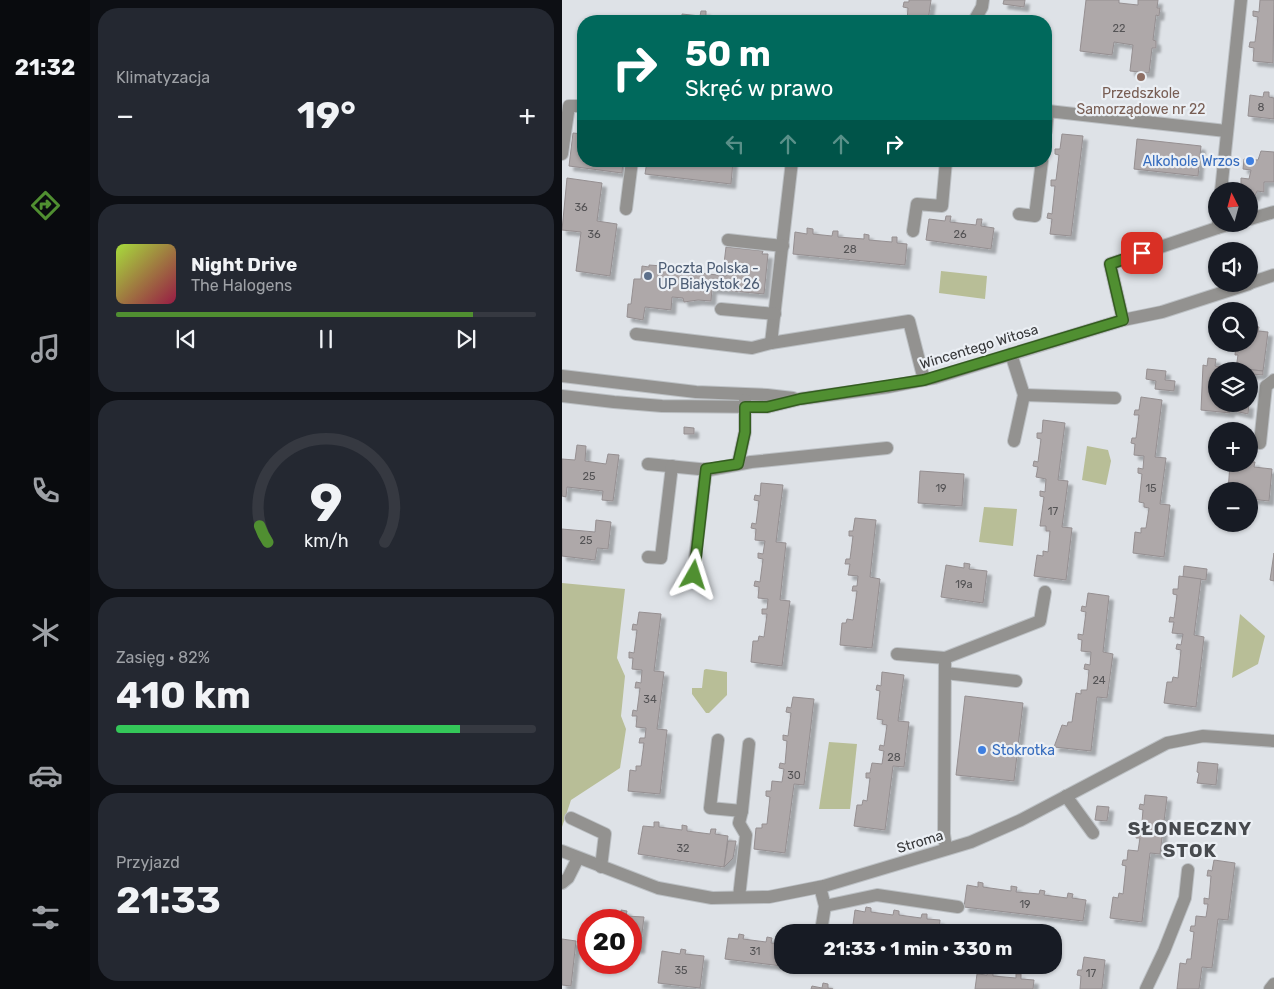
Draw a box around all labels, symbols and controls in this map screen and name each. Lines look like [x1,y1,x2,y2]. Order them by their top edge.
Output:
house number: 22 [1113,22,1125,35]
text: 50 m [685,33,771,75]
icon: right [602,35,667,100]
text: 21:32 [15,54,75,81]
text: Klimatyzacja [116,68,210,87]
marker: Przedszkole Samorządowe nr 22 [1135,71,1147,83]
text: Skręć w prawo [685,75,833,102]
place label: Przedszkole Samorządowe nr 22 [1077,85,1205,118]
text: 19° [297,92,356,138]
text: − [116,99,134,132]
text: + [519,99,536,132]
house number: 8 [1258,101,1265,114]
icon: left [721,130,749,158]
icon: ahead [774,130,802,158]
icon: ahead [827,130,855,158]
icon: right [880,130,908,158]
place label: Alkohole Wrzos [1143,153,1240,170]
marker: Alkohole Wrzos [1244,155,1256,167]
north arrow [1208,182,1258,232]
map controls [1208,182,1258,532]
icon: directions [28,188,63,223]
house number: 36 [574,201,588,214]
house number: 36 [587,228,601,241]
house number: 26 [953,228,967,241]
pin [1121,232,1163,274]
icon: arrive [1128,239,1156,267]
button: sound [1208,242,1258,292]
house number: 28 [843,243,857,256]
text: Night Drive [191,253,297,276]
place label: Poczta Polska - UP Białystok 26 [658,260,760,293]
marker: Poczta Polska - UP Białystok 26 [642,270,654,282]
text: The Halogens [191,276,292,295]
button: search [1208,302,1258,352]
street label: Wincentego Witosa [918,321,1040,373]
icon: previous [172,325,200,353]
icon: pause [312,325,340,353]
icon: next [452,325,480,353]
icon: music [28,331,63,366]
button: layers [1208,362,1258,412]
button: + [1208,422,1258,472]
house number: 25 [583,470,596,483]
text: 9 [309,472,343,534]
icon: phone [28,473,63,508]
house number: 19 [935,482,947,495]
house number: 15 [1145,482,1157,495]
button: − [1208,482,1258,532]
house number: 17 [1048,505,1059,518]
text: km/h [304,530,348,551]
house number: 25 [580,534,593,547]
position arrow [667,548,719,600]
house number: 19a [955,578,973,591]
icon: climate [28,615,63,650]
text: Zasięg · 82% [116,648,210,667]
text: 410 km [116,672,251,718]
house number: 24 [1092,674,1106,687]
house number: 34 [643,693,657,706]
place label: Stokrotka [992,742,1055,759]
marker: Stokrotka [976,744,988,756]
house number: 28 [887,751,901,764]
icon: car [28,758,63,793]
house number: 30 [787,769,801,782]
district label: SŁONECZNY STOK [1128,817,1252,862]
street label: Stroma [895,827,945,857]
house number: 32 [676,842,690,855]
text: Przyjazd [116,853,180,872]
text: 21:33 [116,877,221,923]
house number: 19 [1019,898,1031,911]
icon: filters [28,900,63,935]
speed limit sign: 20 [577,909,642,974]
text: 21:33 · 1 min · 330 m [823,937,1013,960]
house number: 31 [749,945,761,958]
house number: 35 [674,964,688,977]
house number: 17 [1086,967,1097,980]

